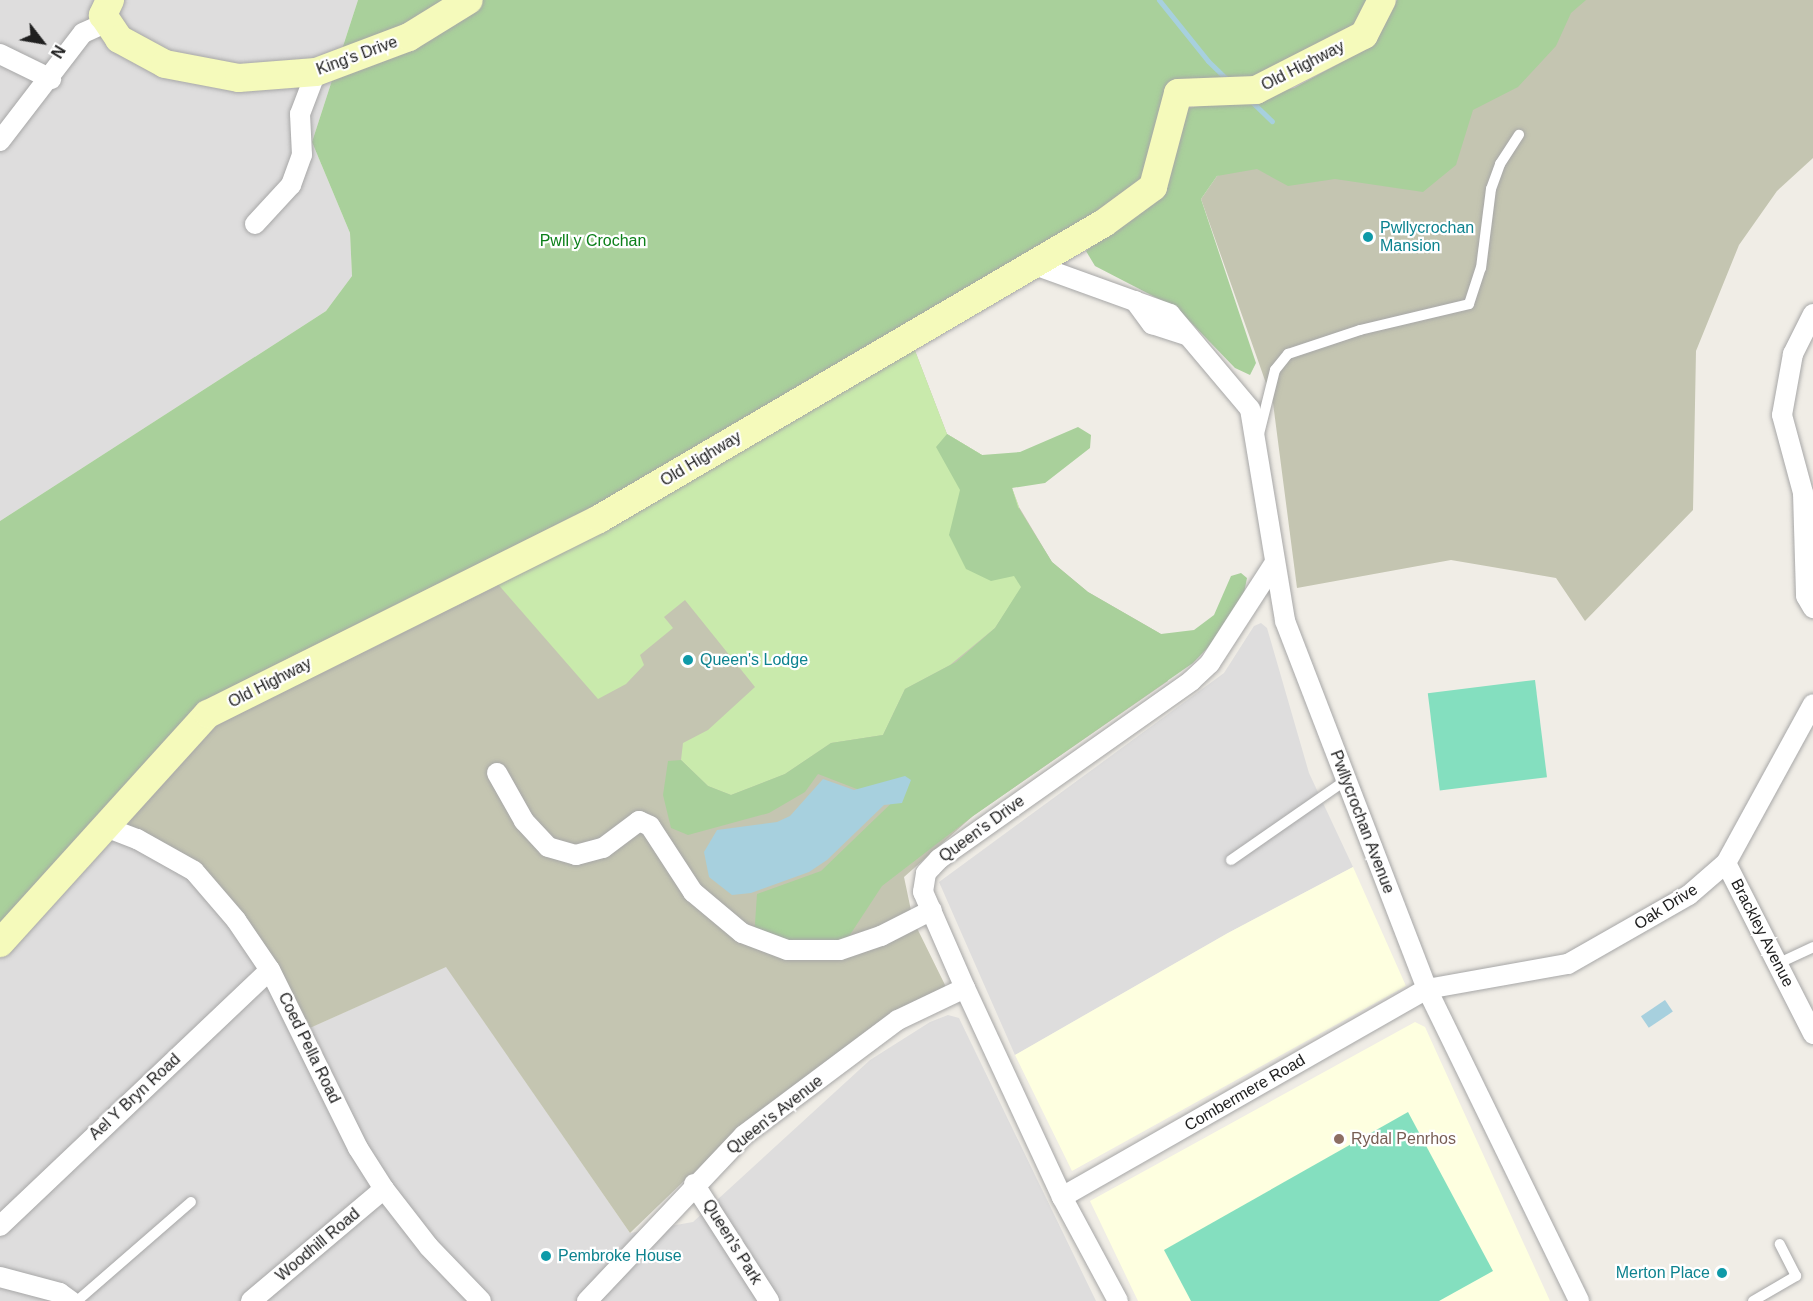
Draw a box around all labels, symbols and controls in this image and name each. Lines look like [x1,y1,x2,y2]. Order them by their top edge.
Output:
north arrow [12,12,72,72]
street label: King's Drive [314,32,400,80]
street label: Old Highway [1258,37,1348,95]
text: N [48,42,68,61]
place label: Pwllycrochan Mansion [1380,218,1474,256]
marker: Pwllycrochan Mansion [1361,230,1375,244]
park label: Pwll y Crochan [540,231,646,251]
street label: Old Highway [657,427,745,491]
place label: Queen's Lodge [700,650,808,670]
marker: Queen's Lodge [681,653,695,667]
street label: Old Highway [225,654,315,712]
street label: Pwllycrochan Avenue [1326,747,1398,897]
street label: Queen's Drive [936,792,1028,866]
street label: Brackley Avenue [1726,875,1798,991]
street label: Oak Drive [1631,880,1701,934]
street label: Coed Pella Road [274,989,344,1107]
street label: Ael Y Bryn Road [85,1050,185,1144]
street label: Combermere Road [1181,1051,1309,1135]
street label: Queen's Avenue [723,1071,827,1159]
place label: Rydal Penrhos [1351,1129,1456,1149]
marker: Rydal Penrhos [1332,1132,1346,1146]
street label: Queen's Park [698,1196,766,1288]
street label: Woodhill Road [272,1204,364,1286]
place label: Pembroke House [558,1246,682,1266]
marker: Pembroke House [539,1249,553,1263]
place label: Merton Place [1616,1263,1710,1283]
marker: Merton Place [1715,1266,1729,1280]

